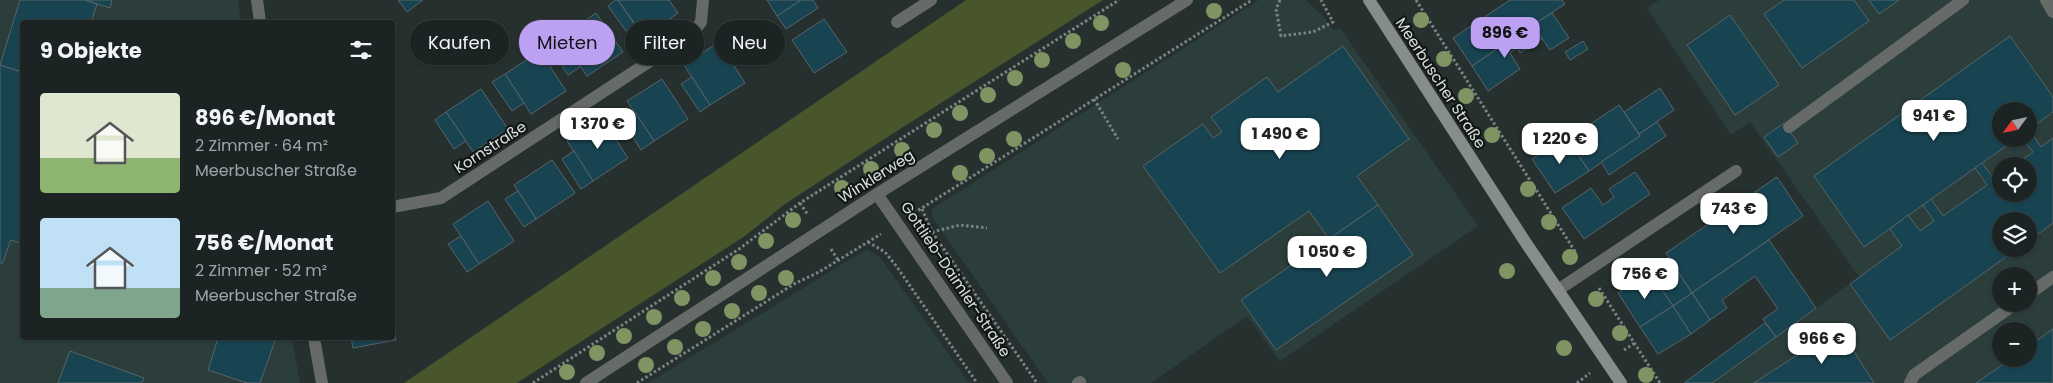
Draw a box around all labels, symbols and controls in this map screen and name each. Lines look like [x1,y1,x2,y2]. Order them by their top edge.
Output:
street label: Meerbuscher Straße [1391,14,1491,152]
pin: 896 € [1470,17,1540,59]
chip: Kaufen [410,20,509,65]
chip: Mieten [519,20,615,65]
chip: Filter [625,20,704,65]
chip: Neu [714,20,785,65]
text: 896 € [1482,21,1528,44]
text: 9 Objekte [40,36,142,65]
icon: filters [347,36,375,64]
pin: 941 € [1899,100,1969,142]
north arrow [1992,102,2038,148]
map controls [1992,102,2037,367]
text: 896 €/Monat [195,103,335,132]
text: 941 € [1913,104,1955,127]
pin: 1 370 € [552,108,644,150]
text: 1 370 € [571,112,625,135]
icon: home [80,113,140,173]
street label: Kornstraße [450,116,530,178]
pin: 1 490 € [1234,118,1326,160]
text: 1 490 € [1252,122,1308,145]
pin: 1 220 € [1514,122,1606,165]
text: 1 220 € [1533,127,1587,150]
text: 2 Zimmer · 64 m² [195,134,328,157]
street label: Winklerweg [834,144,918,208]
button: locate [1992,157,2037,202]
text: Meerbuscher Straße [195,159,357,182]
pin: 743 € [1699,192,1769,235]
street label: Gottlieb-Daimler-Straße [896,197,1016,361]
text: 743 € [1711,197,1757,220]
button: layers [1992,212,2037,257]
text: 756 €/Monat [195,228,334,257]
pin: 1 050 € [1281,236,1373,278]
icon: home [80,238,140,298]
text: 1 050 € [1299,240,1355,263]
pin: 756 € [1610,258,1680,300]
text: 2 Zimmer · 52 m² [195,259,327,282]
text: 756 € [1622,262,1668,285]
button: + [1992,267,2037,312]
text: Meerbuscher Straße [195,284,357,307]
pin: 966 € [1787,322,1857,365]
button: − [1992,322,2037,367]
text: 966 € [1799,327,1845,350]

